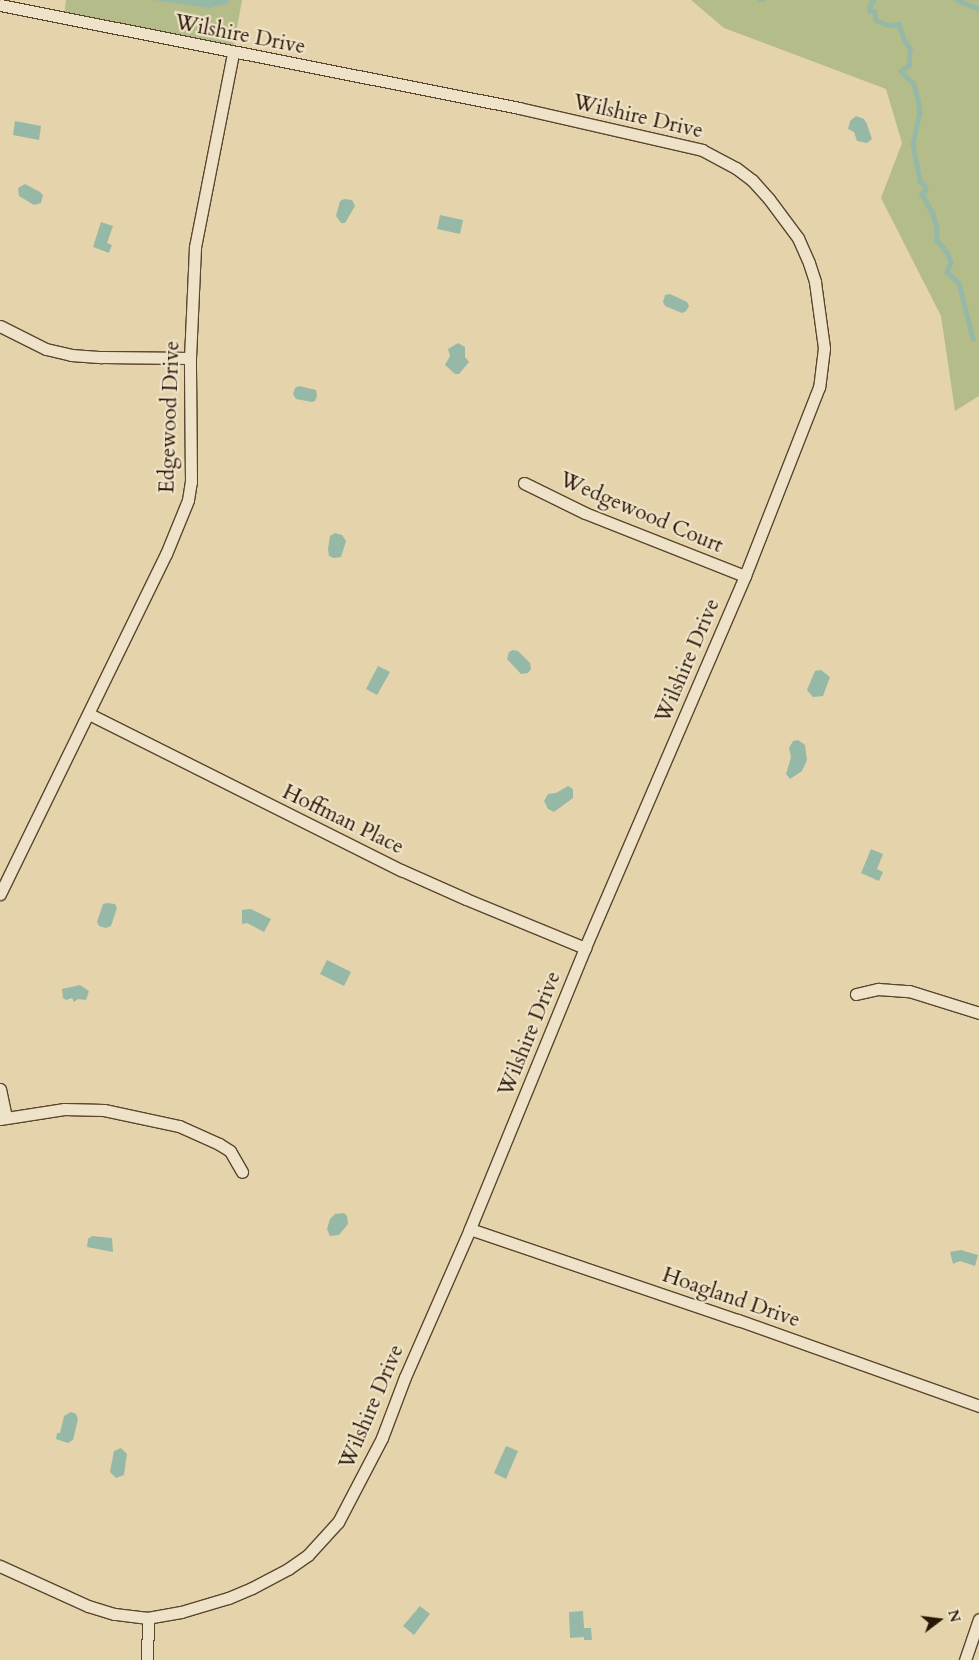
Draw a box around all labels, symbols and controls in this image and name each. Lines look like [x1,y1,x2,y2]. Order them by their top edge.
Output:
street label: Wilshire Drive [173,10,307,60]
street label: Wilshire Drive [571,90,705,144]
street label: Edgewood Drive [155,340,185,494]
street label: Wedgewood Court [556,467,726,559]
street label: Wilshire Drive [651,595,725,727]
street label: Hoffman Place [278,780,408,860]
street label: Wilshire Drive [493,968,567,1100]
street label: Hoagland Drive [659,1263,803,1333]
street label: Wilshire Drive [335,1341,409,1473]
north arrow [914,1595,964,1645]
text: N [943,1608,965,1624]

